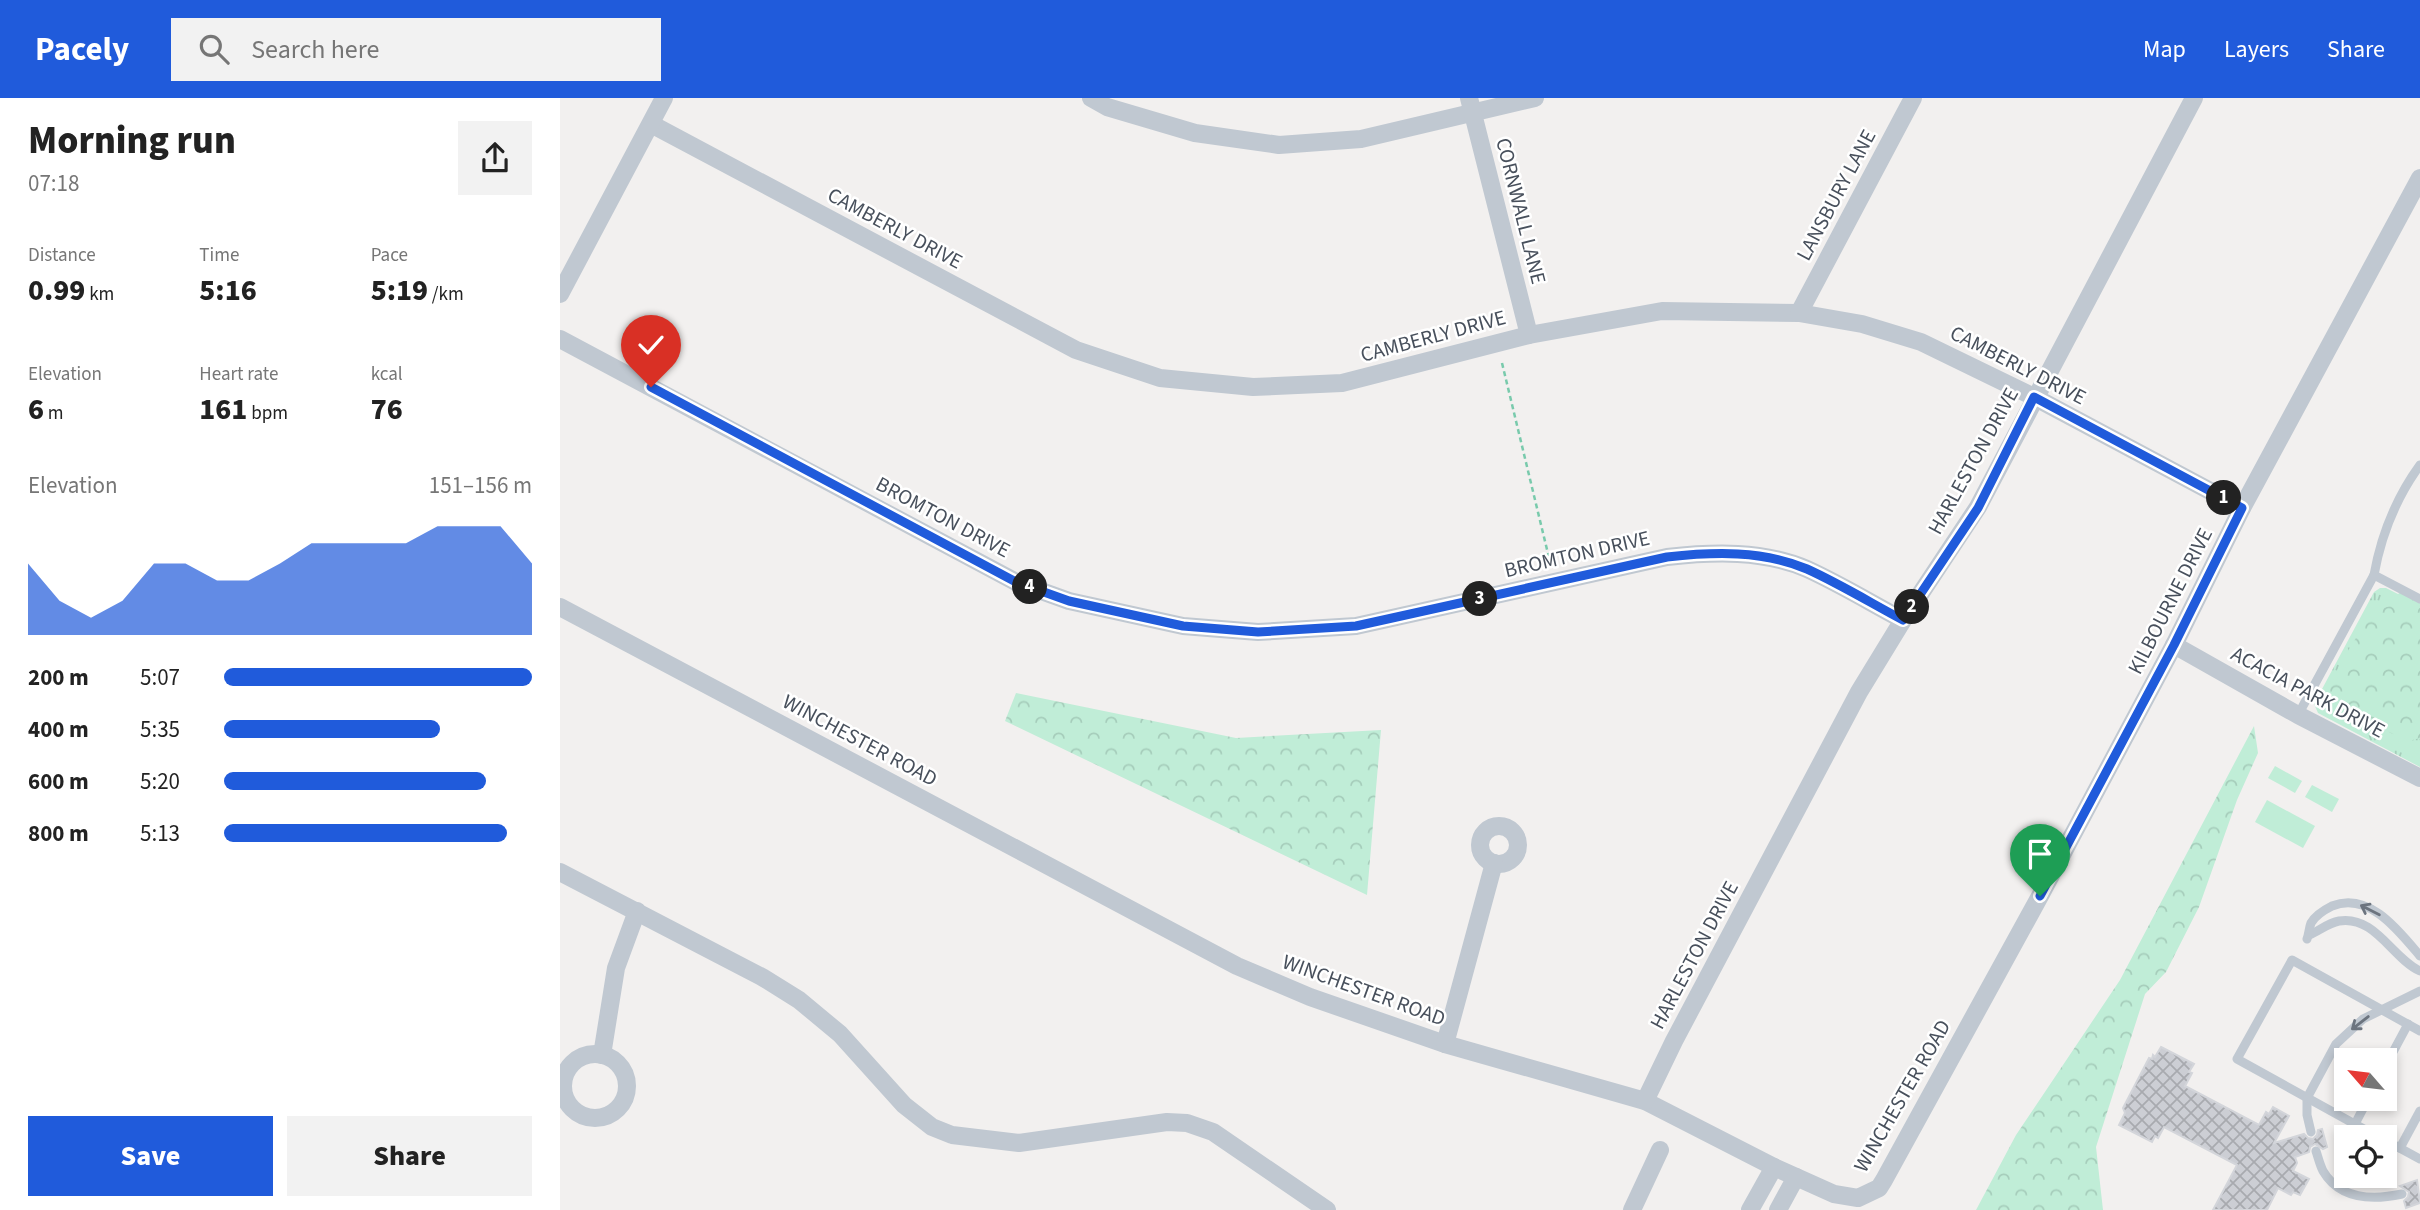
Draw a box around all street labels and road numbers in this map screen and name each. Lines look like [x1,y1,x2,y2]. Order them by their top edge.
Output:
street label: LANSBURY LANE [1789,124,1883,266]
street label: CORNWALL LANE [1488,135,1554,287]
street label: CAMBERLY DRIVE [822,180,968,276]
street label: CAMBERLY DRIVE [1357,302,1509,370]
street label: CAMBERLY DRIVE [1945,318,2091,412]
street label: HARLESTON DRIVE [1920,382,2026,540]
street label: BROMTON DRIVE [870,469,1016,565]
street label: BROMTON DRIVE [1501,523,1653,585]
street label: KILBOURNE DRIVE [2120,523,2220,679]
street label: ACACIA PARK DRIVE [2226,639,2390,745]
street label: WINCHESTER ROAD [777,686,943,794]
street label: HARLESTON DRIVE [1642,876,1746,1034]
street label: WINCHESTER ROAD [1278,947,1450,1033]
street label: WINCHESTER ROAD [1846,1014,1958,1178]

